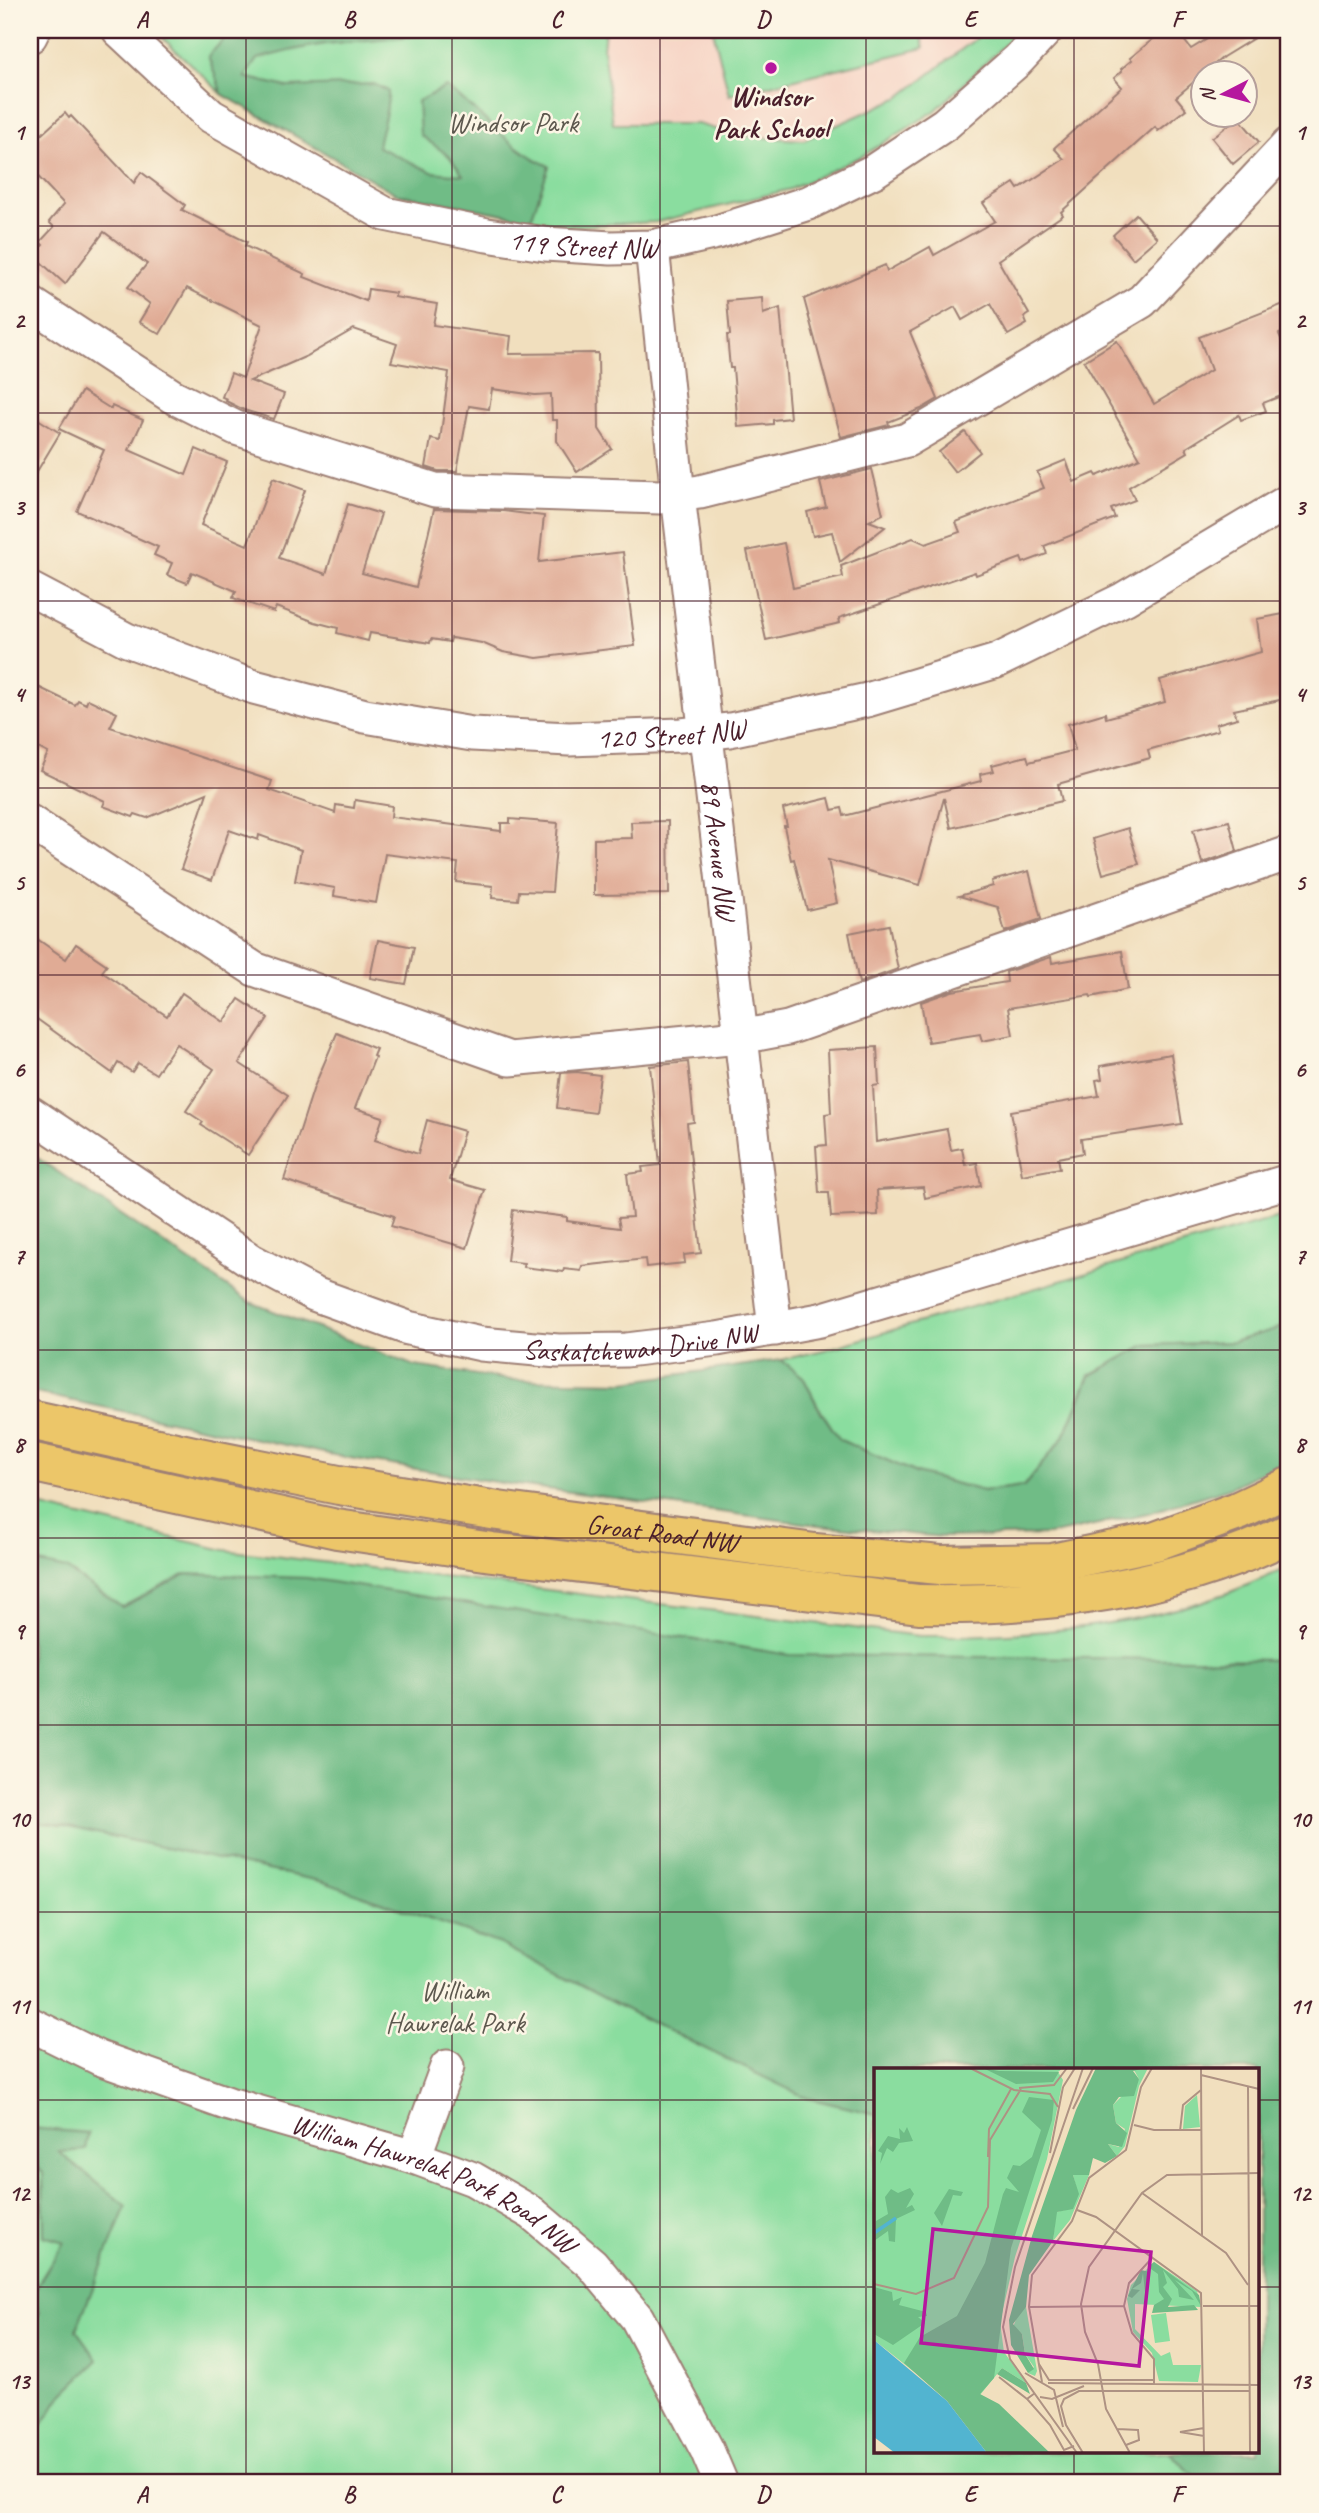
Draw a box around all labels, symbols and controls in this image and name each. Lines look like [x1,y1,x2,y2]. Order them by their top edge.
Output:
text: A [136,5,150,34]
text: B [343,5,357,34]
text: C [551,5,565,34]
text: D [756,5,772,34]
text: E [964,5,980,34]
text: F [1172,5,1188,34]
marker: Windsor Park School [763,60,779,76]
north arrow [1190,60,1260,130]
place label: Windsor Park School [714,79,833,146]
text: N [1195,85,1221,103]
park label: Windsor Park [448,105,580,140]
text: 1 [14,118,27,147]
text: 1 [1295,118,1308,147]
street label: 119 Street NW [507,222,661,266]
text: 2 [14,306,27,335]
text: 2 [1295,306,1308,335]
text: 3 [14,493,27,522]
text: 3 [1295,493,1308,522]
text: 4 [14,680,27,709]
text: 4 [1295,680,1308,709]
street label: 120 Street NW [596,709,752,756]
street label: 89 Avenue NW [693,779,745,925]
text: 5 [14,868,26,897]
text: 5 [1295,868,1307,897]
text: 6 [14,1055,27,1084]
text: 6 [1295,1055,1308,1084]
text: 7 [14,1242,27,1271]
text: 7 [1295,1242,1308,1271]
street label: Saskatchewan Drive NW [521,1314,764,1369]
text: 8 [14,1430,27,1459]
text: 8 [1295,1430,1308,1459]
street label: Groat Road NW [585,1506,743,1561]
text: 9 [14,1617,27,1646]
text: 9 [1295,1617,1308,1646]
text: 10 [9,1805,32,1834]
text: 10 [1290,1805,1313,1834]
park label: William Hawrelak Park [386,1973,526,2040]
text: 11 [9,1992,32,2021]
text: 11 [1290,1992,1313,2021]
inset map [874,2068,1260,2454]
street label: William Hawrelak Park Road NW [288,2106,587,2264]
text: 12 [9,2179,32,2208]
text: 12 [1290,2179,1313,2208]
text: 13 [9,2367,32,2396]
text: 13 [1290,2367,1313,2396]
text: A [136,2480,150,2509]
text: B [343,2480,357,2509]
text: C [551,2480,565,2509]
text: D [756,2480,772,2509]
text: E [964,2480,980,2509]
text: F [1172,2480,1188,2509]

